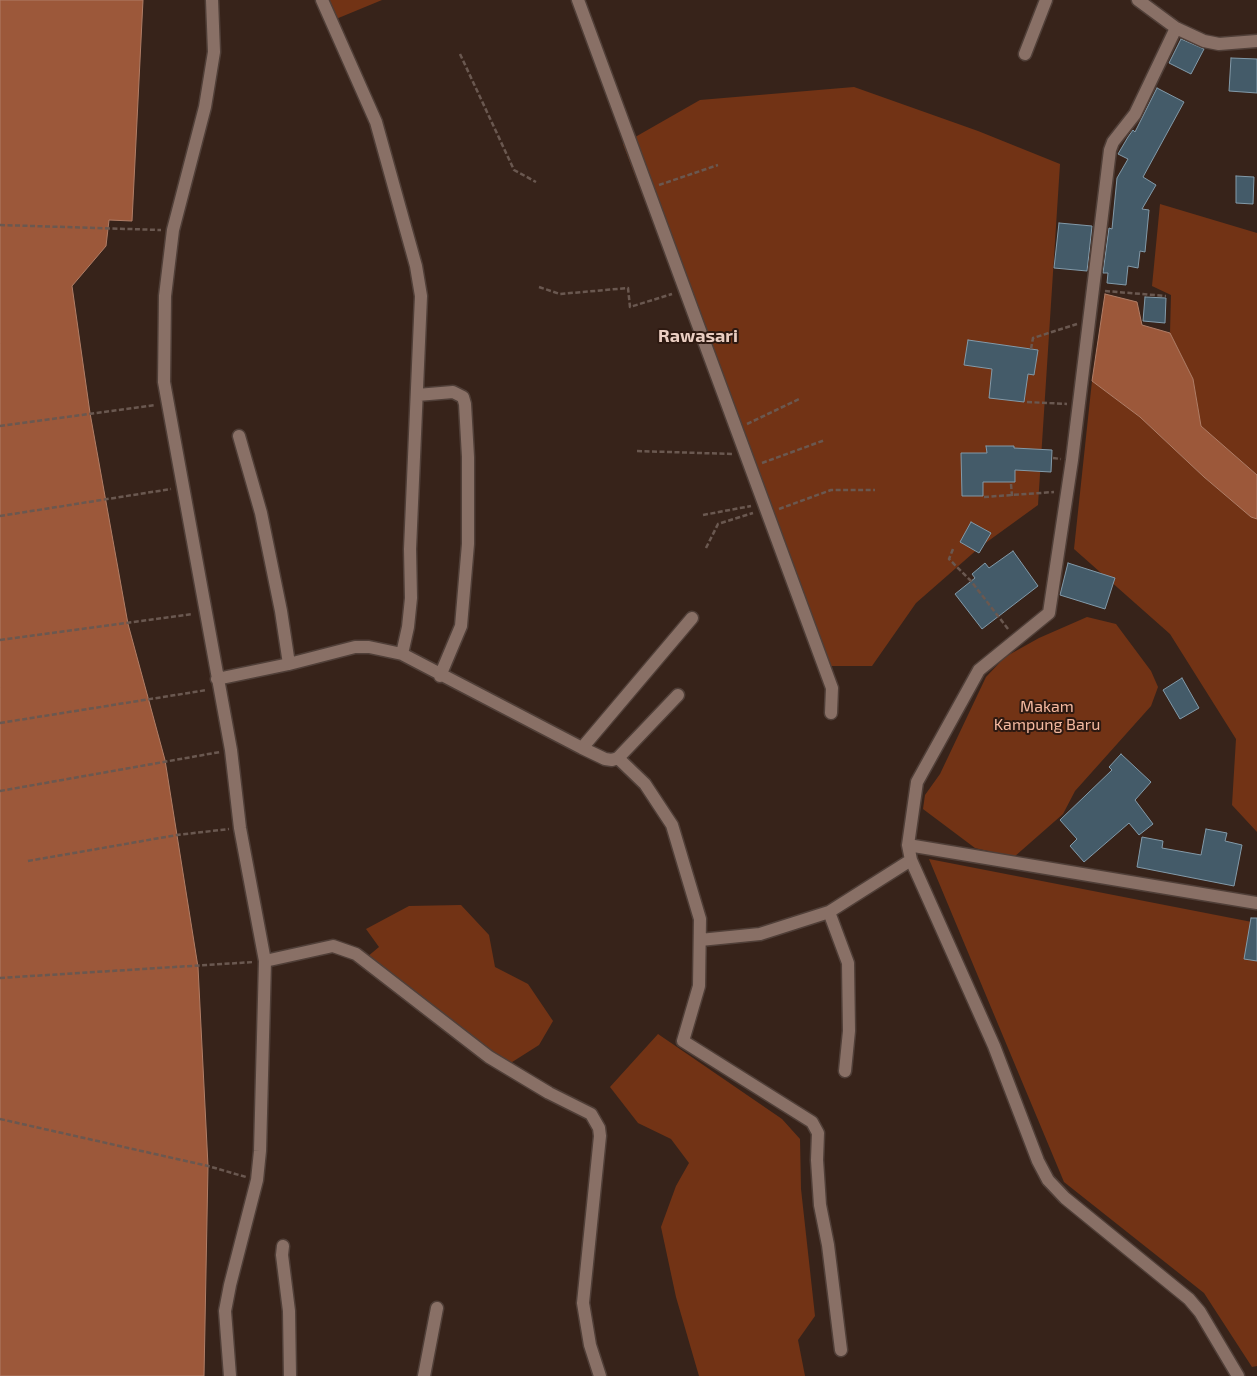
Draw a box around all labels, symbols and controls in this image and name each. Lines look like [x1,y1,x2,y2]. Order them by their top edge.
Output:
district label: Rawasari [658,325,738,347]
park label: Makam Kampung Baru [994,697,1100,735]

